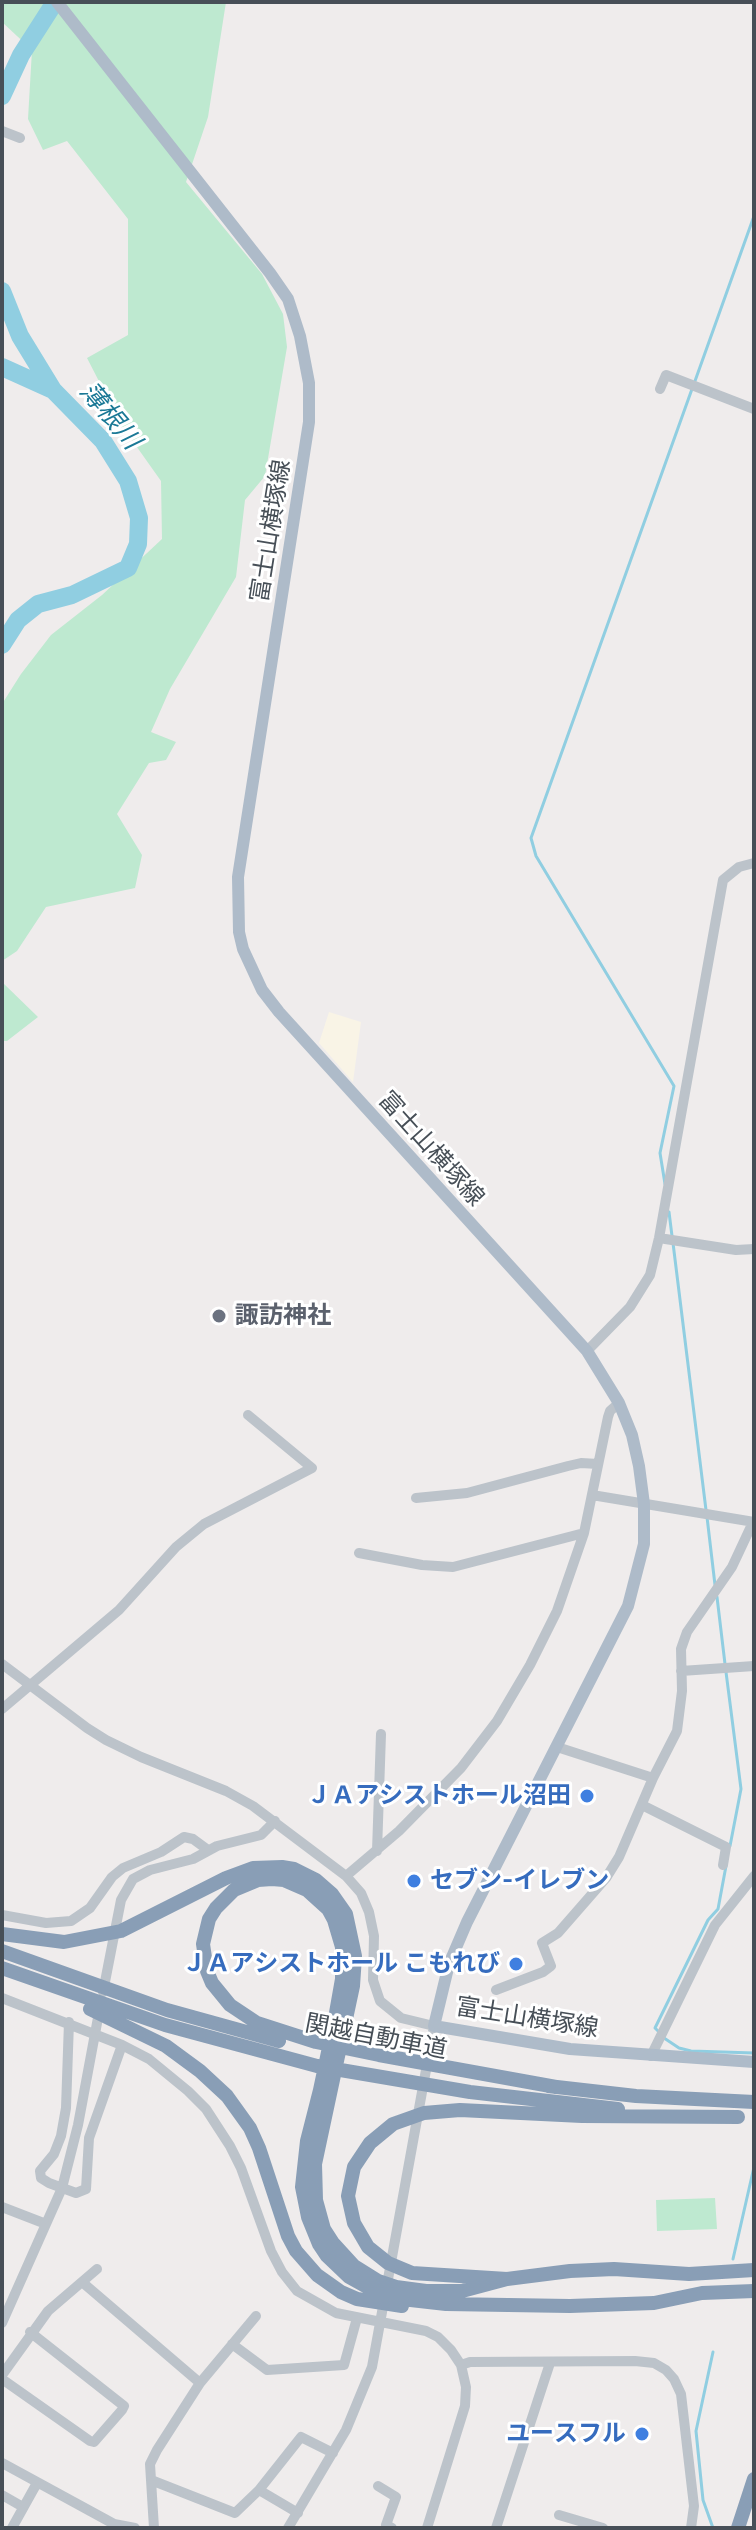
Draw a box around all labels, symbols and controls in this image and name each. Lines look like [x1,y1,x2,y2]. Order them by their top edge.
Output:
water label: 薄根川 [73,376,147,456]
street label: 富士山横塚線 [246,458,296,604]
street label: 富士山横塚線 [372,1086,490,1212]
place label: 諏訪神社 [235,1302,331,1330]
marker: 諏訪神社 [210,1307,228,1325]
place label: ＪＡアシストホール沼田 [307,1782,571,1810]
marker: ＪＡアシストホール沼田 [578,1787,596,1805]
place label: セブン-イレブン [430,1867,609,1895]
marker: セブン-イレブン [405,1872,423,1890]
place label: ＪＡアシストホール こもれび [182,1950,500,1978]
marker: ＪＡアシストホール こもれび [507,1955,525,1973]
street label: 富士山横塚線 [454,1993,600,2043]
street label: 関越自動車道 [303,2009,449,2065]
place label: ユースフル [506,2420,626,2448]
marker: ユースフル [633,2425,651,2443]

